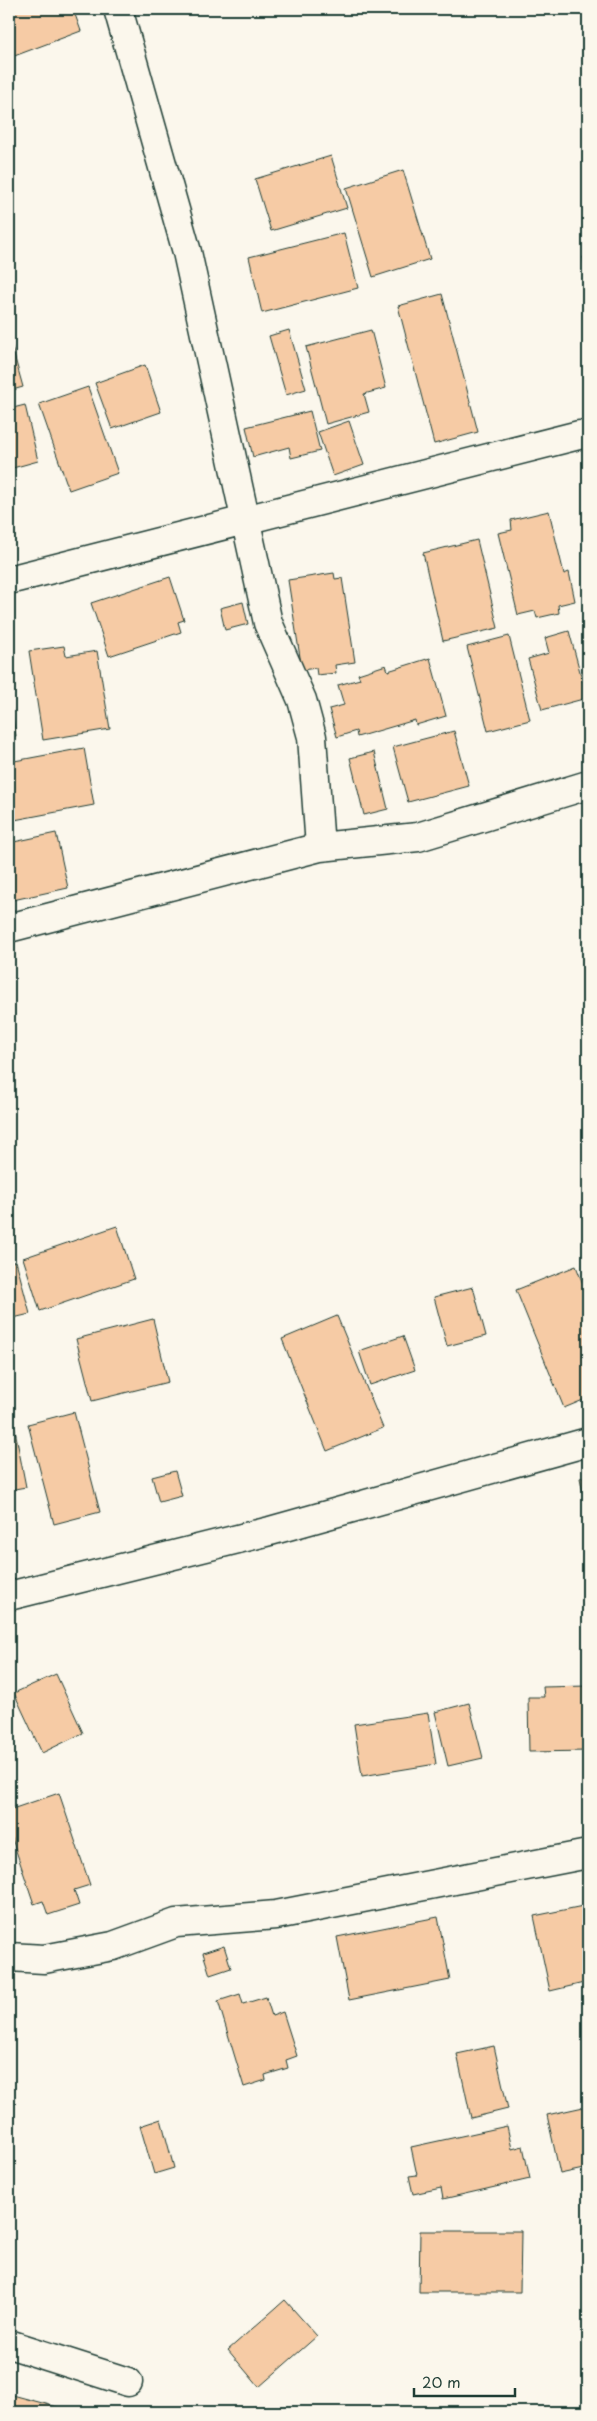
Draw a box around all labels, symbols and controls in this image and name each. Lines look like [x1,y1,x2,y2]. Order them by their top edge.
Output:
scale bar [414,2366,516,2398]
text: 20 m [422,2370,461,2393]

